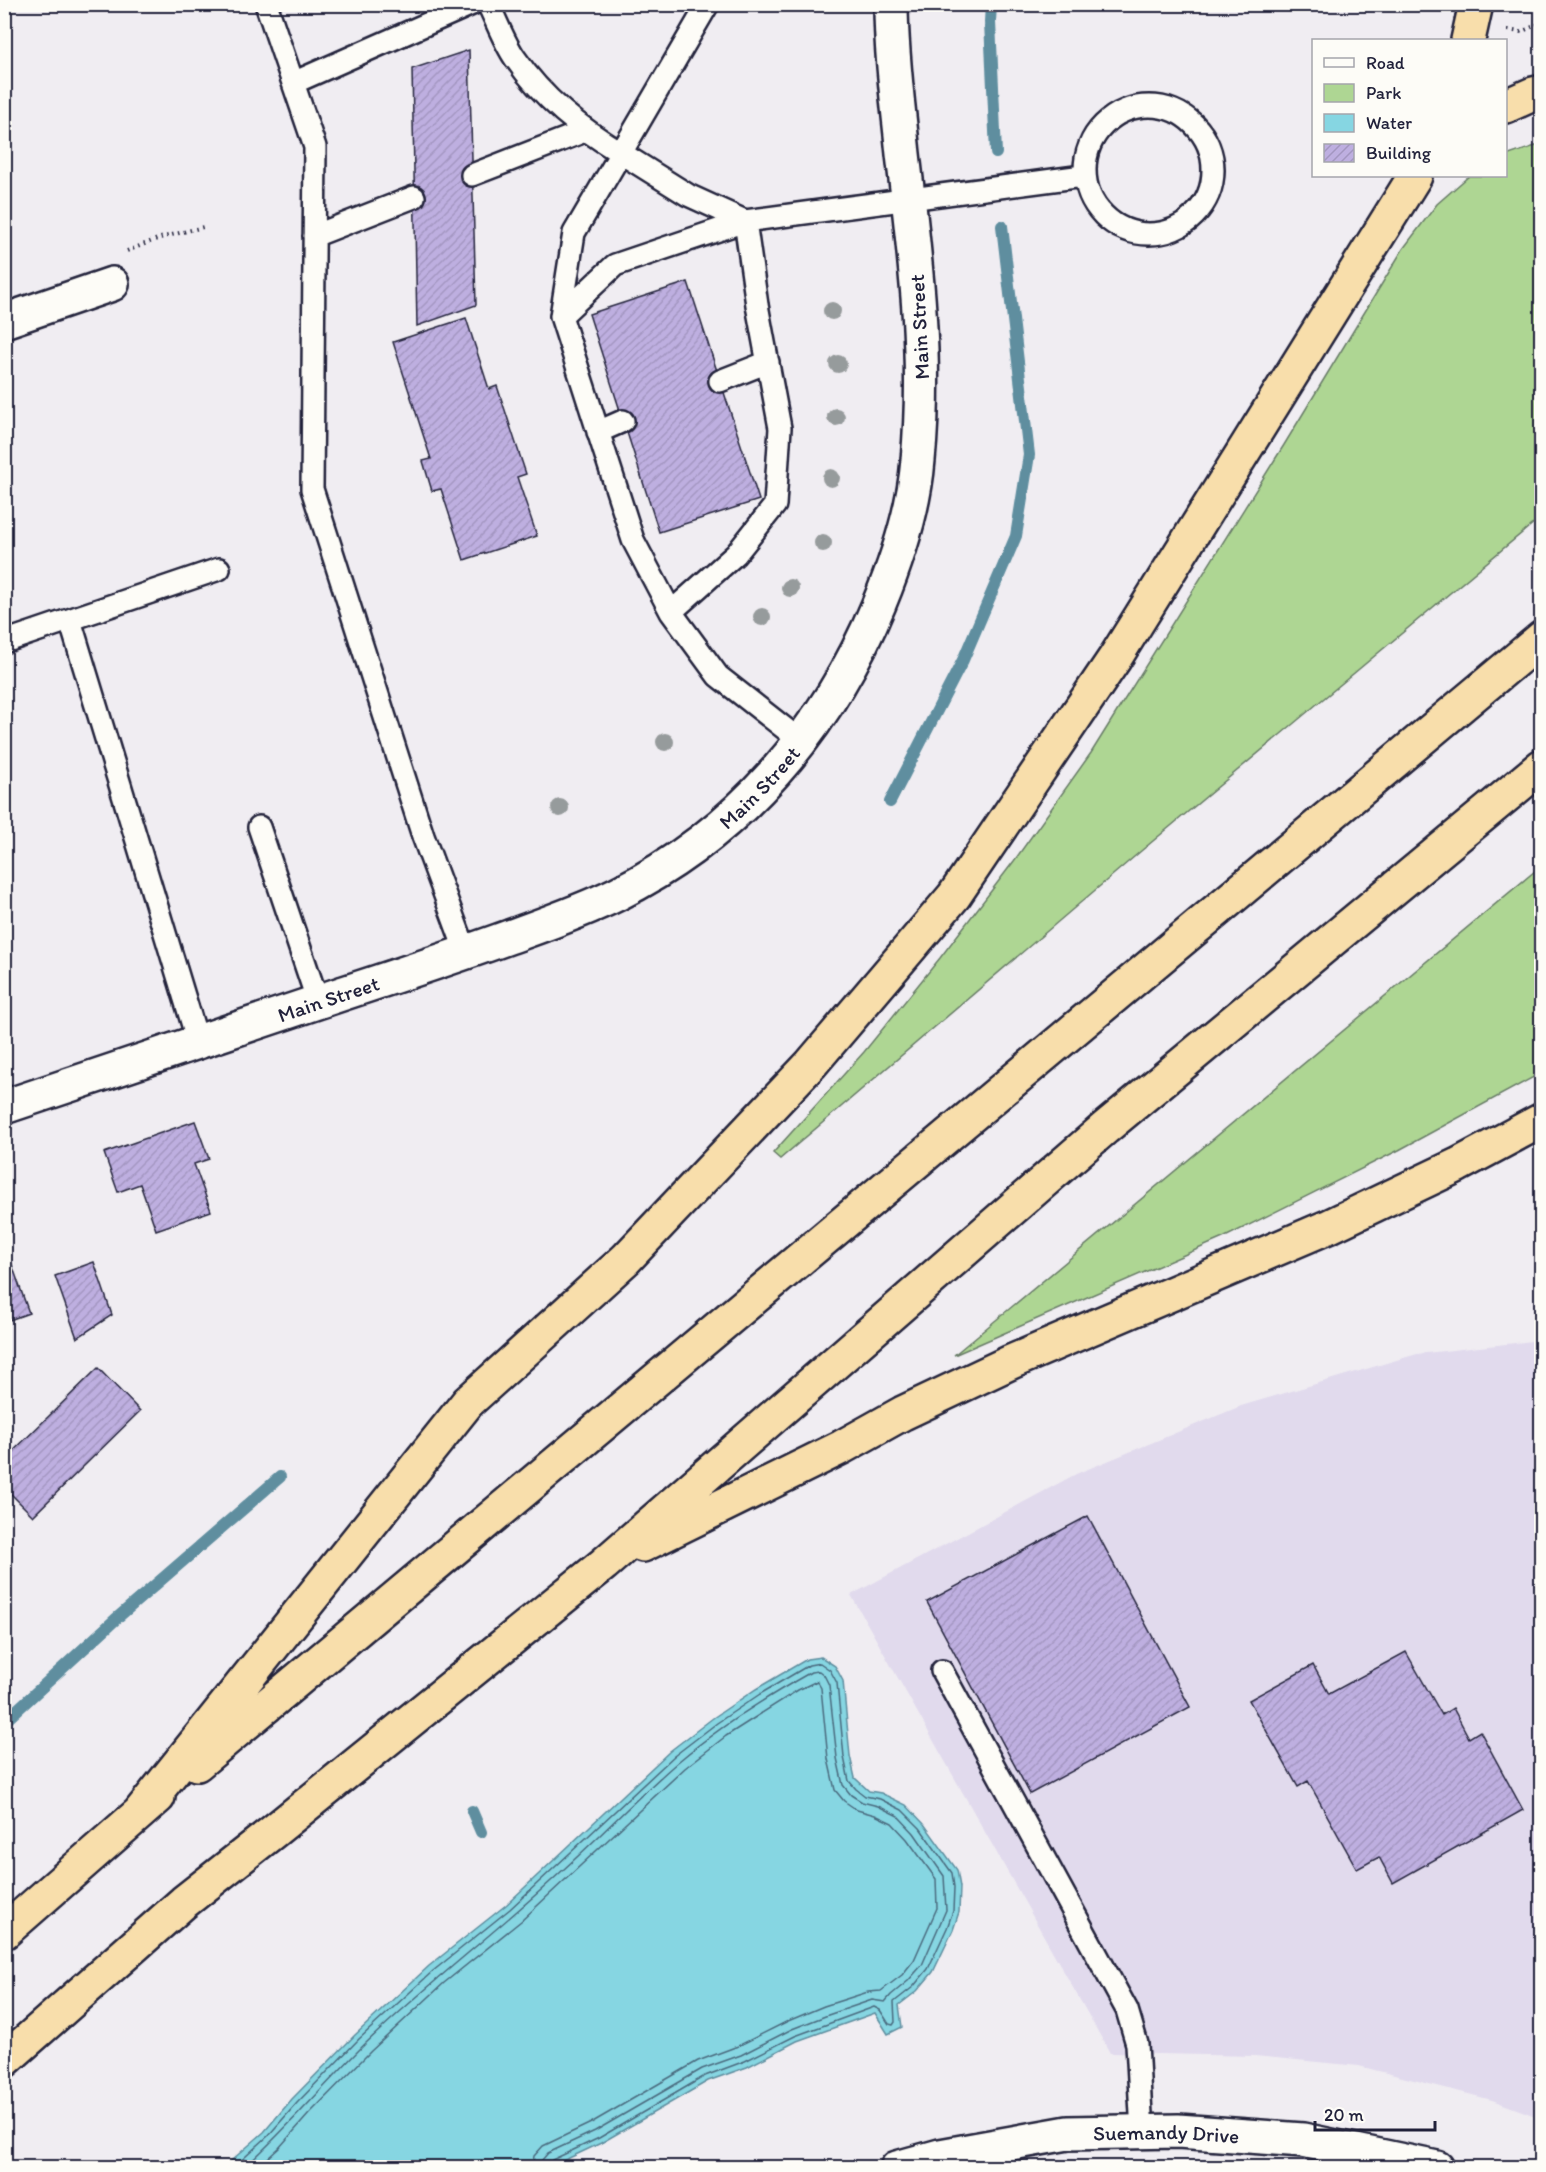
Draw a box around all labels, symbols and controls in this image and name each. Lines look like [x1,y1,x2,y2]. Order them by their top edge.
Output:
legend [1312,39,1507,177]
text: Road [1366,52,1405,74]
text: Park [1366,82,1401,104]
text: Water [1366,112,1412,134]
text: Building [1366,142,1432,164]
street label: Main Street [904,274,934,380]
street label: Main Street [714,741,805,834]
street label: Main Street [274,970,382,1027]
scale bar [1315,2094,1435,2132]
text: 20 m [1324,2104,1364,2126]
street label: Suemandy Drive [1093,2118,1240,2148]

